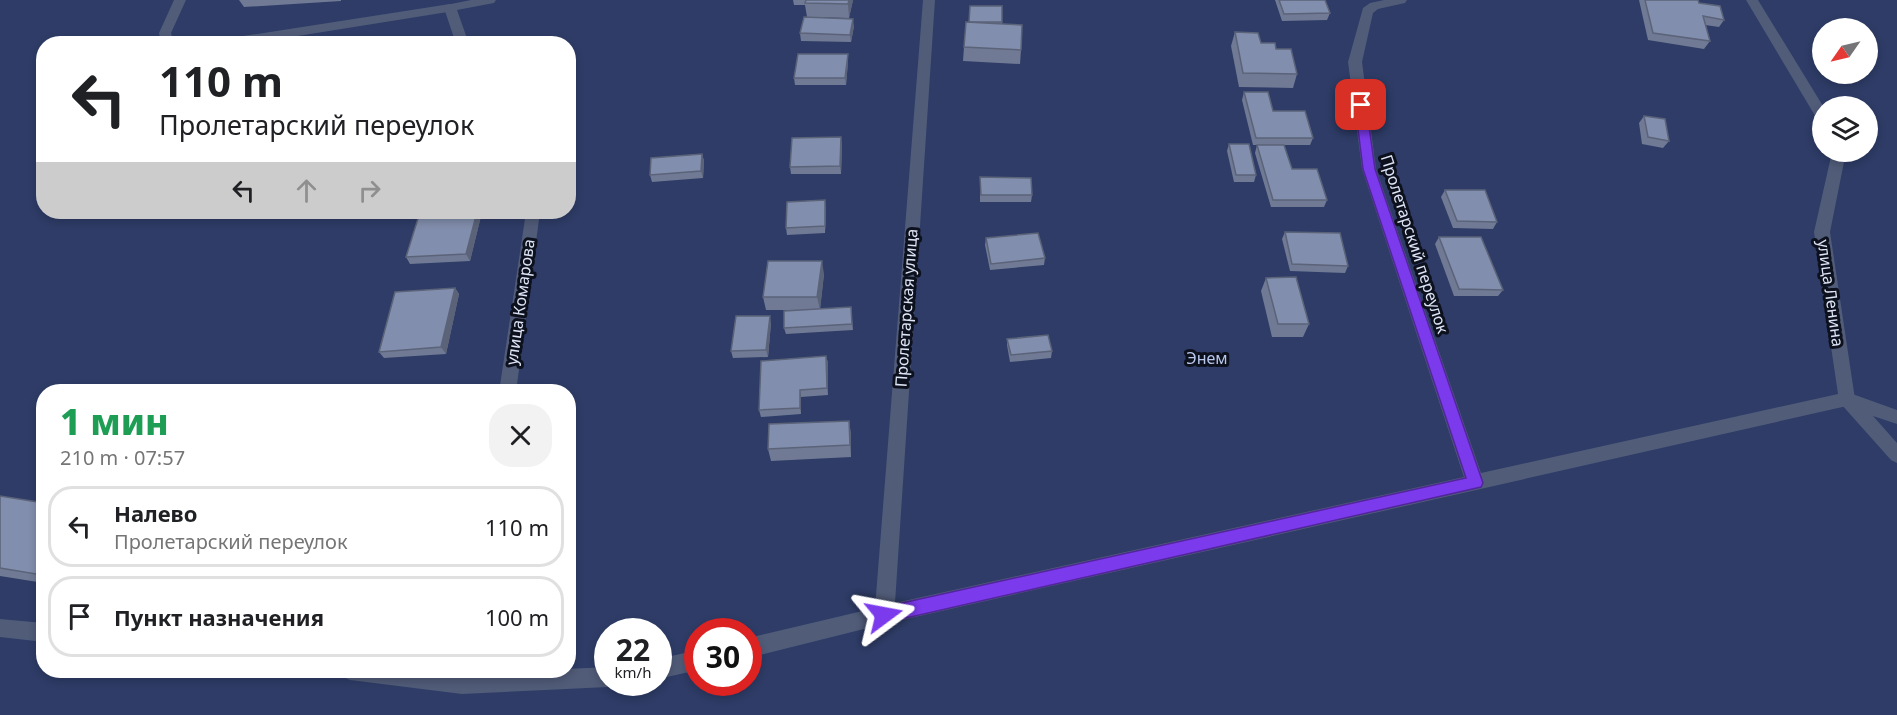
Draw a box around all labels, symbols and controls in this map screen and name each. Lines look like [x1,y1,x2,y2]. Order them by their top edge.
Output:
north arrow [1812,18,1878,84]
map controls [1812,18,1878,162]
text: 110 m [159,52,283,109]
icon: left [60,60,138,138]
pin [1335,79,1386,130]
icon: arrive [1344,88,1377,121]
button: layers [1812,96,1878,162]
text: Пролетарский переулок [159,106,474,143]
street label: Пролетарский переулок [1376,152,1454,337]
icon: left [227,174,260,207]
icon: ahead [290,174,323,207]
icon: right [353,174,386,207]
street label: Пролетарская улица [889,228,923,388]
street label: улица Комарова [500,238,540,366]
street label: улица Ленина [1813,238,1849,348]
park label: Энем [1186,347,1228,369]
text: 1 мин [60,397,169,446]
button: close [489,404,552,467]
text: 210 m · 07:57 [60,444,185,471]
text: Налево [114,498,197,528]
icon: left [63,510,96,543]
text: 110 m [485,512,549,542]
text: Пролетарский переулок [114,528,348,555]
position arrow [852,583,916,647]
icon: arrive [63,600,96,633]
text: Пункт назначения [114,602,324,632]
text: 100 m [485,602,549,632]
speed limit sign: 30 [684,618,762,696]
text: 22 [616,629,650,670]
text: km/h [615,662,651,682]

